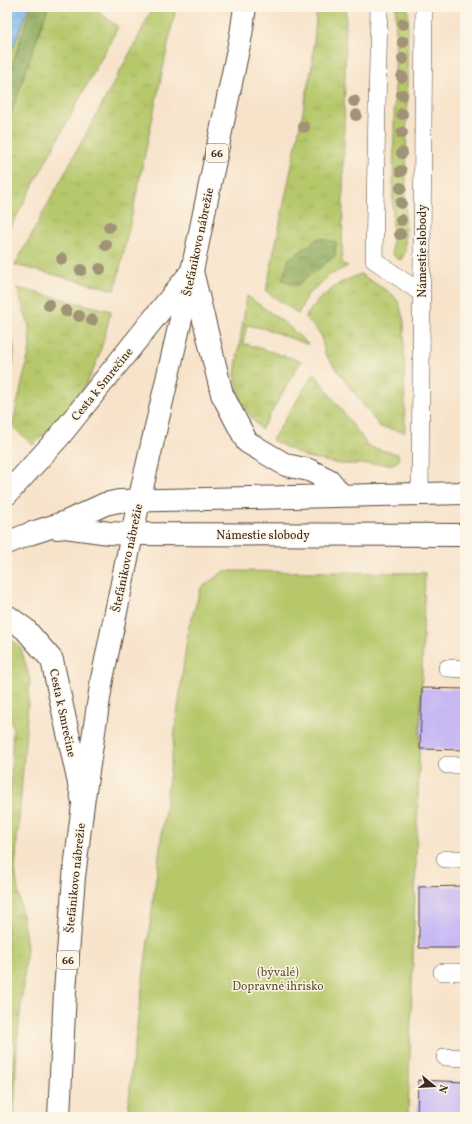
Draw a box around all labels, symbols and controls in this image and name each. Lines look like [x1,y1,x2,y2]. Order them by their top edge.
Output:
road number: 66 [206,144,228,162]
street label: Štefánikovo nábrežie [179,186,218,298]
street label: Námestie slobody [415,204,431,298]
street label: Cesta k Smrečine [68,344,138,425]
street label: Štefánikovo nábrežie [108,502,147,614]
street label: Námestie slobody [216,528,310,544]
street label: Cesta k Smrečine [45,668,79,759]
street label: Štefánikovo nábrežie [61,822,90,934]
road number: 66 [57,951,79,969]
park label: (bývalé) Dopravné ihrisko [232,965,324,995]
north arrow [414,1066,454,1106]
text: N [434,1083,450,1095]

